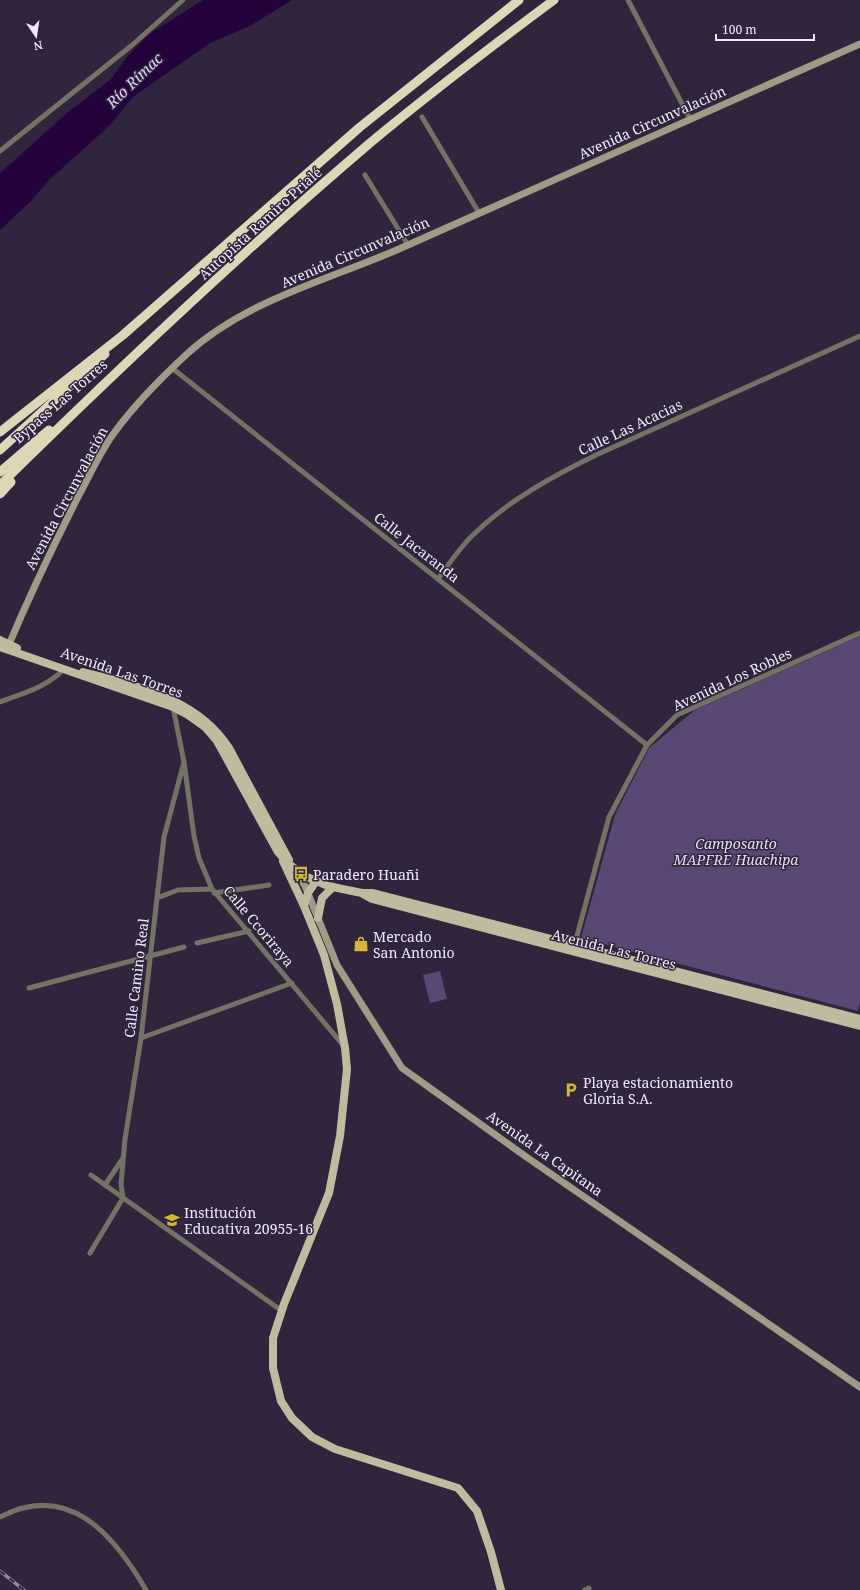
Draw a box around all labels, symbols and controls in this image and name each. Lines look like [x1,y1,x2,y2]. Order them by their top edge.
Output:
north arrow [16,16,56,56]
scale bar [716,16,814,42]
text: 100 m [722,21,757,38]
text: N [32,38,44,55]
water label: Río Rímac [101,48,167,113]
street label: Avenida Circunvalación [575,81,729,163]
street label: Autopista Ramiro Prialé [194,163,326,283]
street label: Avenida Circunvalación [278,212,432,292]
street label: Bypass Las Torres [9,355,111,447]
street label: Calle Las Acacias [575,395,685,459]
street label: Avenida Circunvalación [20,423,112,573]
street label: Calle Jacaranda [370,508,464,586]
street label: Avenida Las Torres [59,642,185,702]
street label: Avenida Los Robles [670,643,794,715]
park label: Camposanto MAPFRE Huachipa [673,834,799,869]
bus stop icon: Paradero Huañi [292,865,310,883]
place label: Paradero Huañi [313,865,420,884]
street label: Calle Ccoriraya [219,881,299,971]
street label: Calle Camino Real [119,917,153,1039]
street label: Avenida Las Torres [550,924,678,974]
place label: Mercado San Antonio [373,927,455,962]
shop icon: Mercado San Antonio [352,935,370,953]
place label: Playa estacionamiento Gloria S.A. [583,1073,733,1108]
parking icon: Playa estacionamiento Gloria S.A. [562,1081,580,1099]
street label: Avenida La Capitana [483,1106,607,1200]
place label: Institución Educativa 20955-16 [184,1203,313,1238]
school or university icon: Institución Educativa 20955-16 [163,1211,181,1229]

